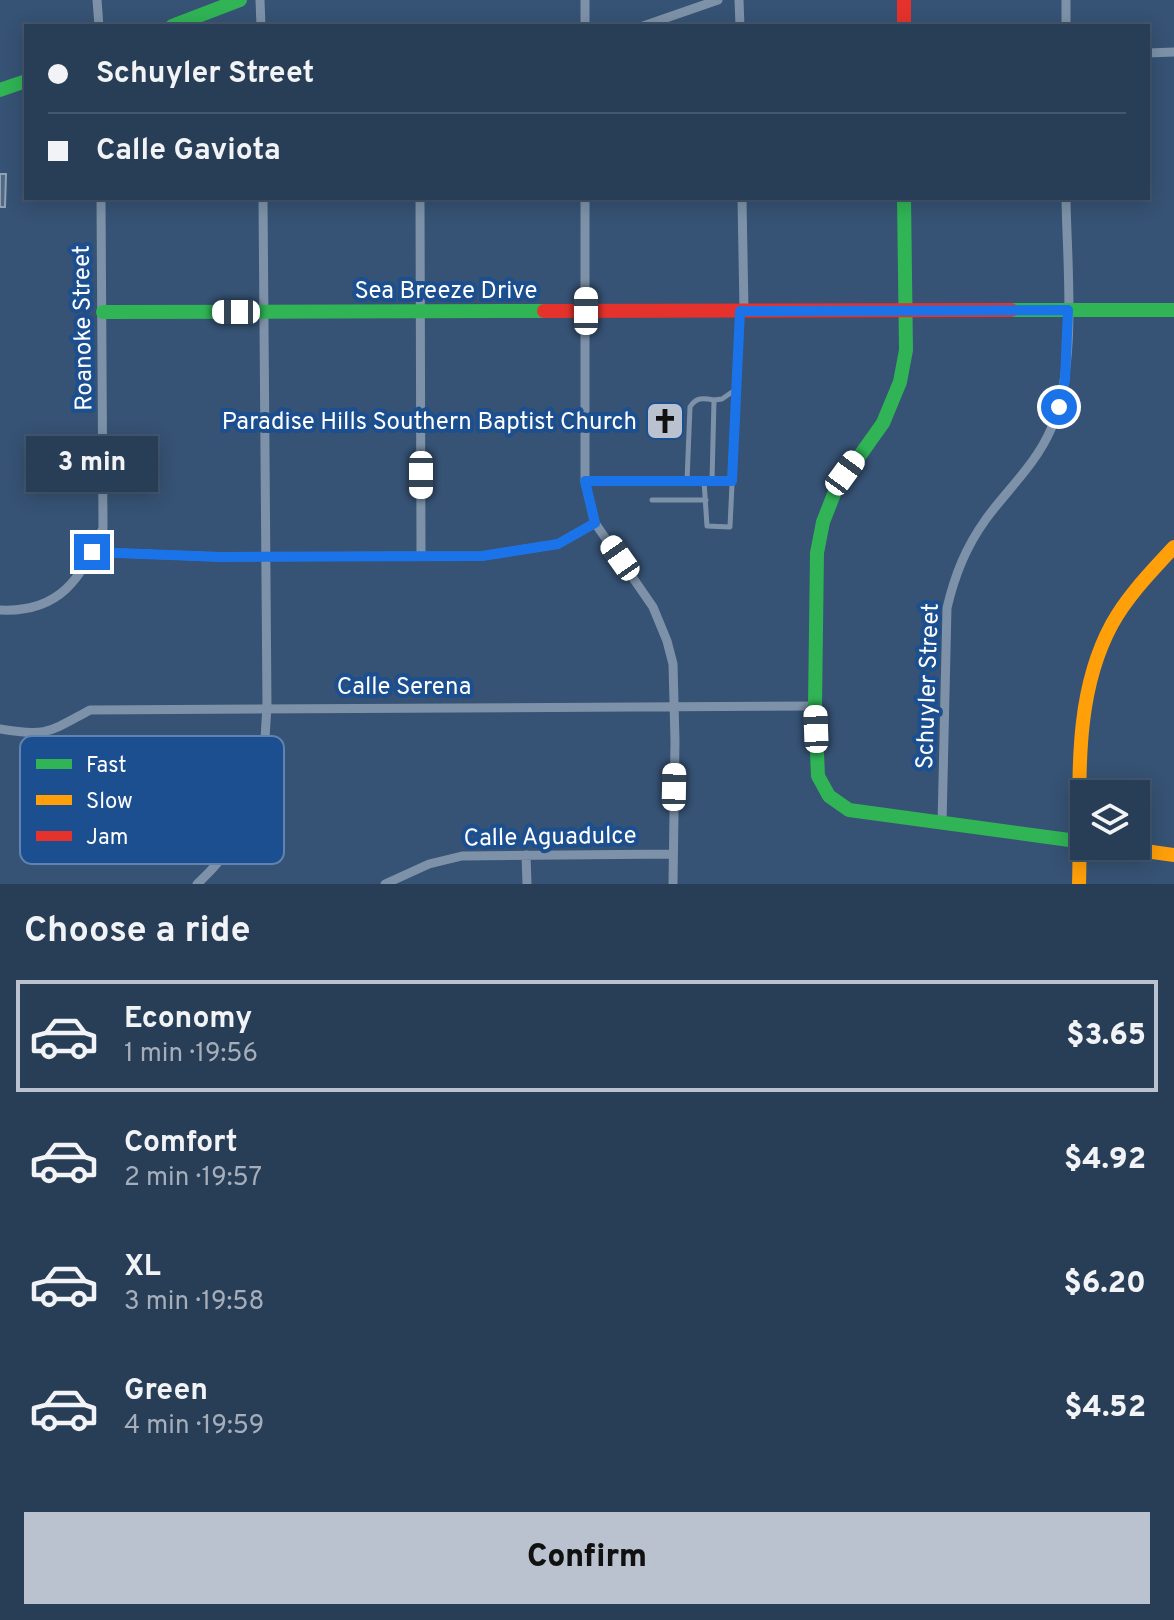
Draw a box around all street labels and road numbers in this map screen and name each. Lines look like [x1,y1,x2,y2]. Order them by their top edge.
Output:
street label: Roanoke Street [68,245,100,411]
street label: Sea Breeze Drive [355,277,537,307]
street label: Schuyler Street [911,602,947,770]
street label: Calle Serena [337,673,471,703]
street label: Calle Aguadulce [463,821,637,855]

